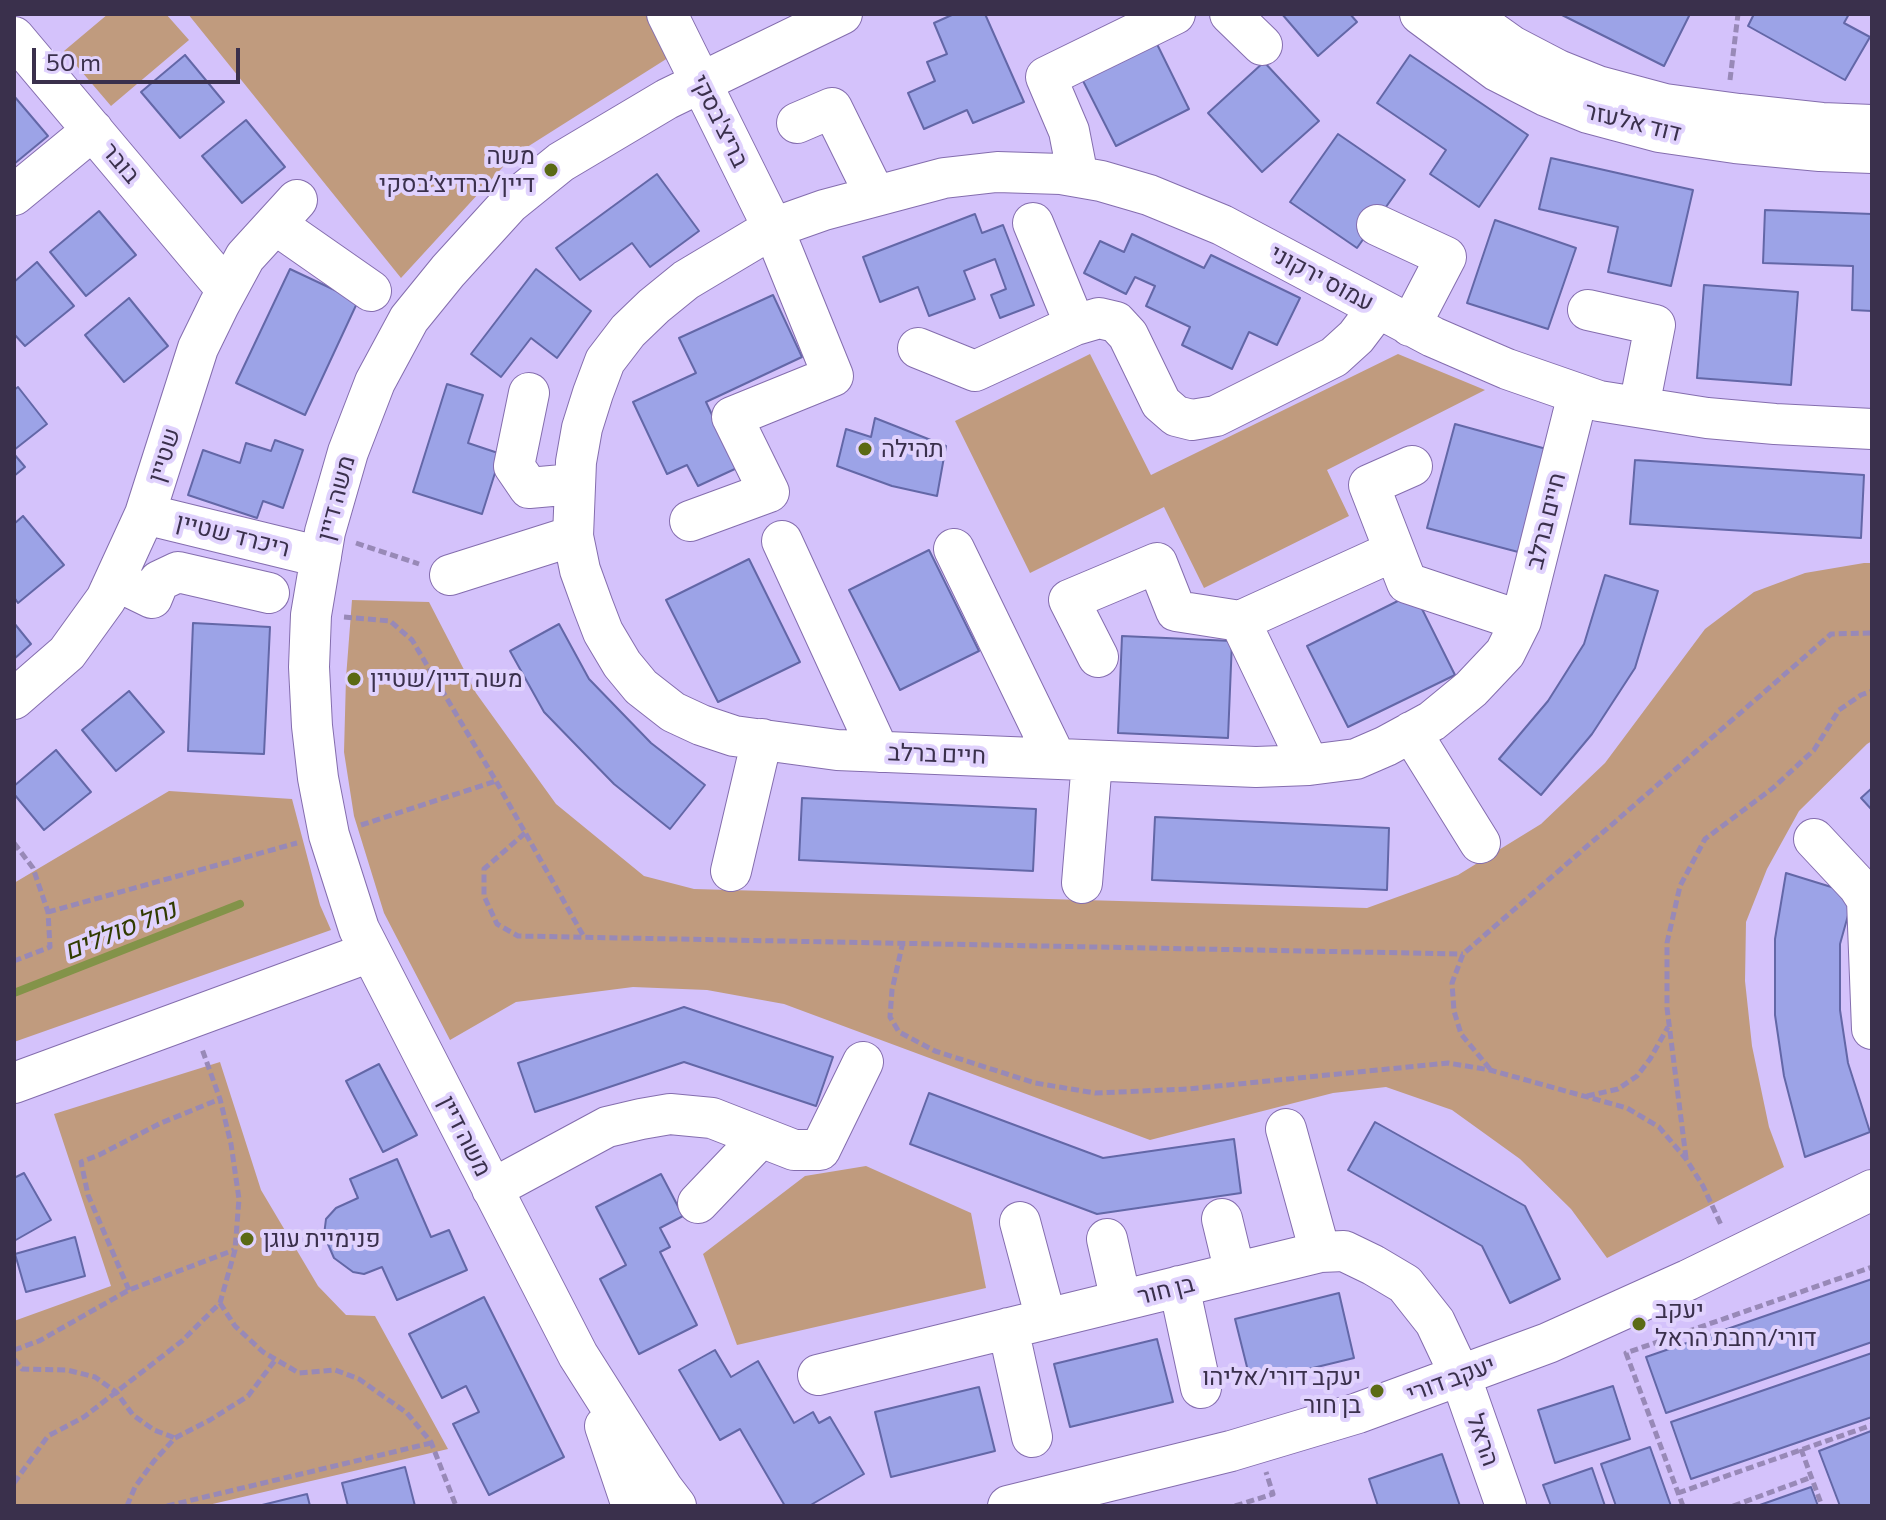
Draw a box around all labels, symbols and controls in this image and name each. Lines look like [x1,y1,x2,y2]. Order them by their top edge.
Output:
scale bar [36,32,244,82]
text: 50 m [46,47,101,76]
street label: בריצ'בסקי [685,70,755,172]
street label: דוד אלעזר [1582,96,1684,148]
street label: בובר [96,137,146,189]
place label: משה דיין/ברדיצ׳בסקי [379,142,535,198]
marker: משה דיין/ברדיצ׳בסקי [542,161,560,179]
street label: עמוס ירקוני [1265,239,1379,317]
street label: שטיין [142,424,186,486]
place label: תהילה [881,435,944,463]
marker: תהילה [856,440,874,458]
street label: משה דיין [311,452,361,544]
street label: חיים ברלב [1520,470,1572,572]
street label: ריכרד שטיין [173,507,293,563]
place label: משה דיין/שטיין [370,665,523,693]
marker: משה דיין/שטיין [345,670,363,688]
street label: חיים ברלב [887,738,987,770]
water label: נחל סוללים [59,893,181,967]
street label: משה דיין [432,1091,498,1181]
place label: פנימיית עוגן [263,1225,380,1253]
marker: פנימיית עוגן [238,1230,256,1248]
street label: בן חור [1135,1269,1197,1311]
place label: יעקב דורי/רחבת הראל [1655,1296,1816,1352]
marker: יעקב דורי/רחבת הראל [1630,1315,1648,1333]
street label: יעקב דורי [1403,1350,1499,1408]
place label: יעקב דורי/אליהו בן חור [1202,1363,1361,1419]
marker: יעקב דורי/אליהו בן חור [1368,1382,1386,1400]
street label: הראל [1461,1410,1505,1470]

